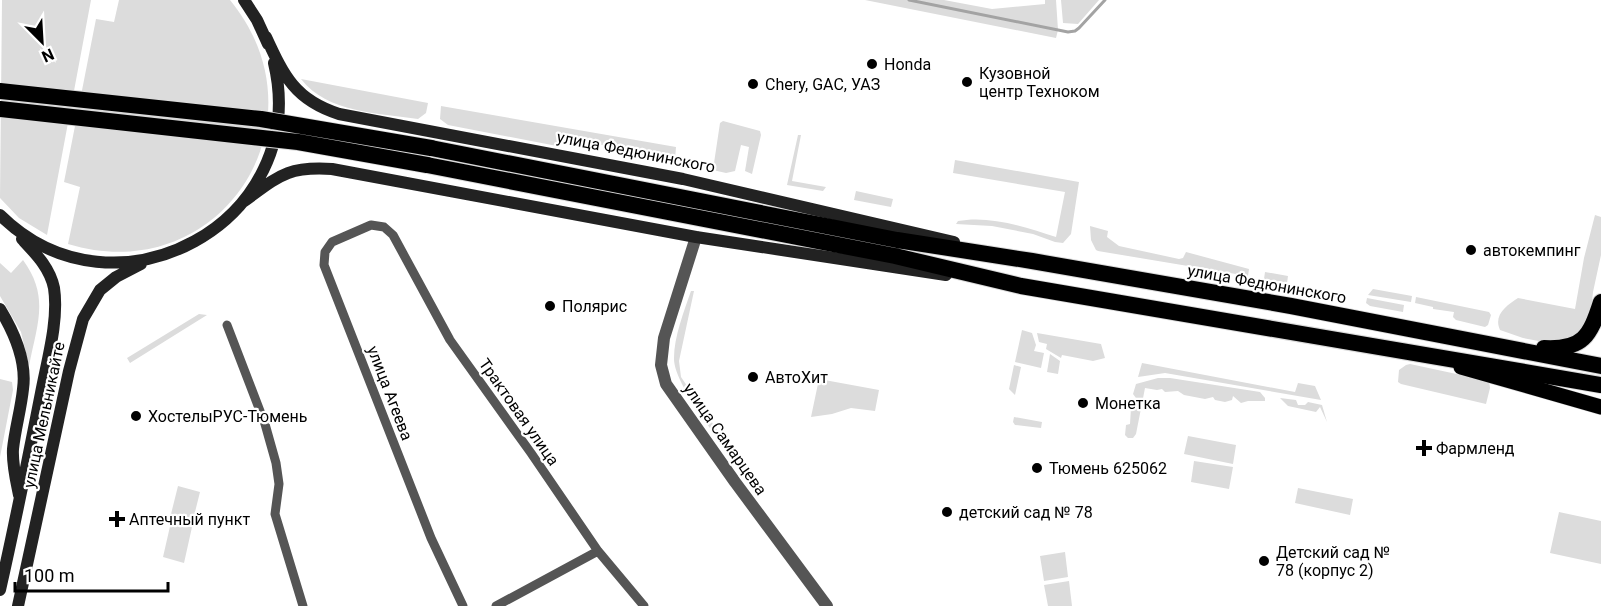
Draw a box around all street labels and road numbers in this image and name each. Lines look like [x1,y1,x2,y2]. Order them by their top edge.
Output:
street label: улица Федюнинского [555,127,717,177]
street label: улица Федюнинского [1186,261,1348,307]
street label: улица Мельникайте [19,340,69,490]
street label: улица Агеева [363,343,417,443]
street label: Трактовая улица [475,355,563,469]
street label: улица Самарцева [679,379,771,499]

